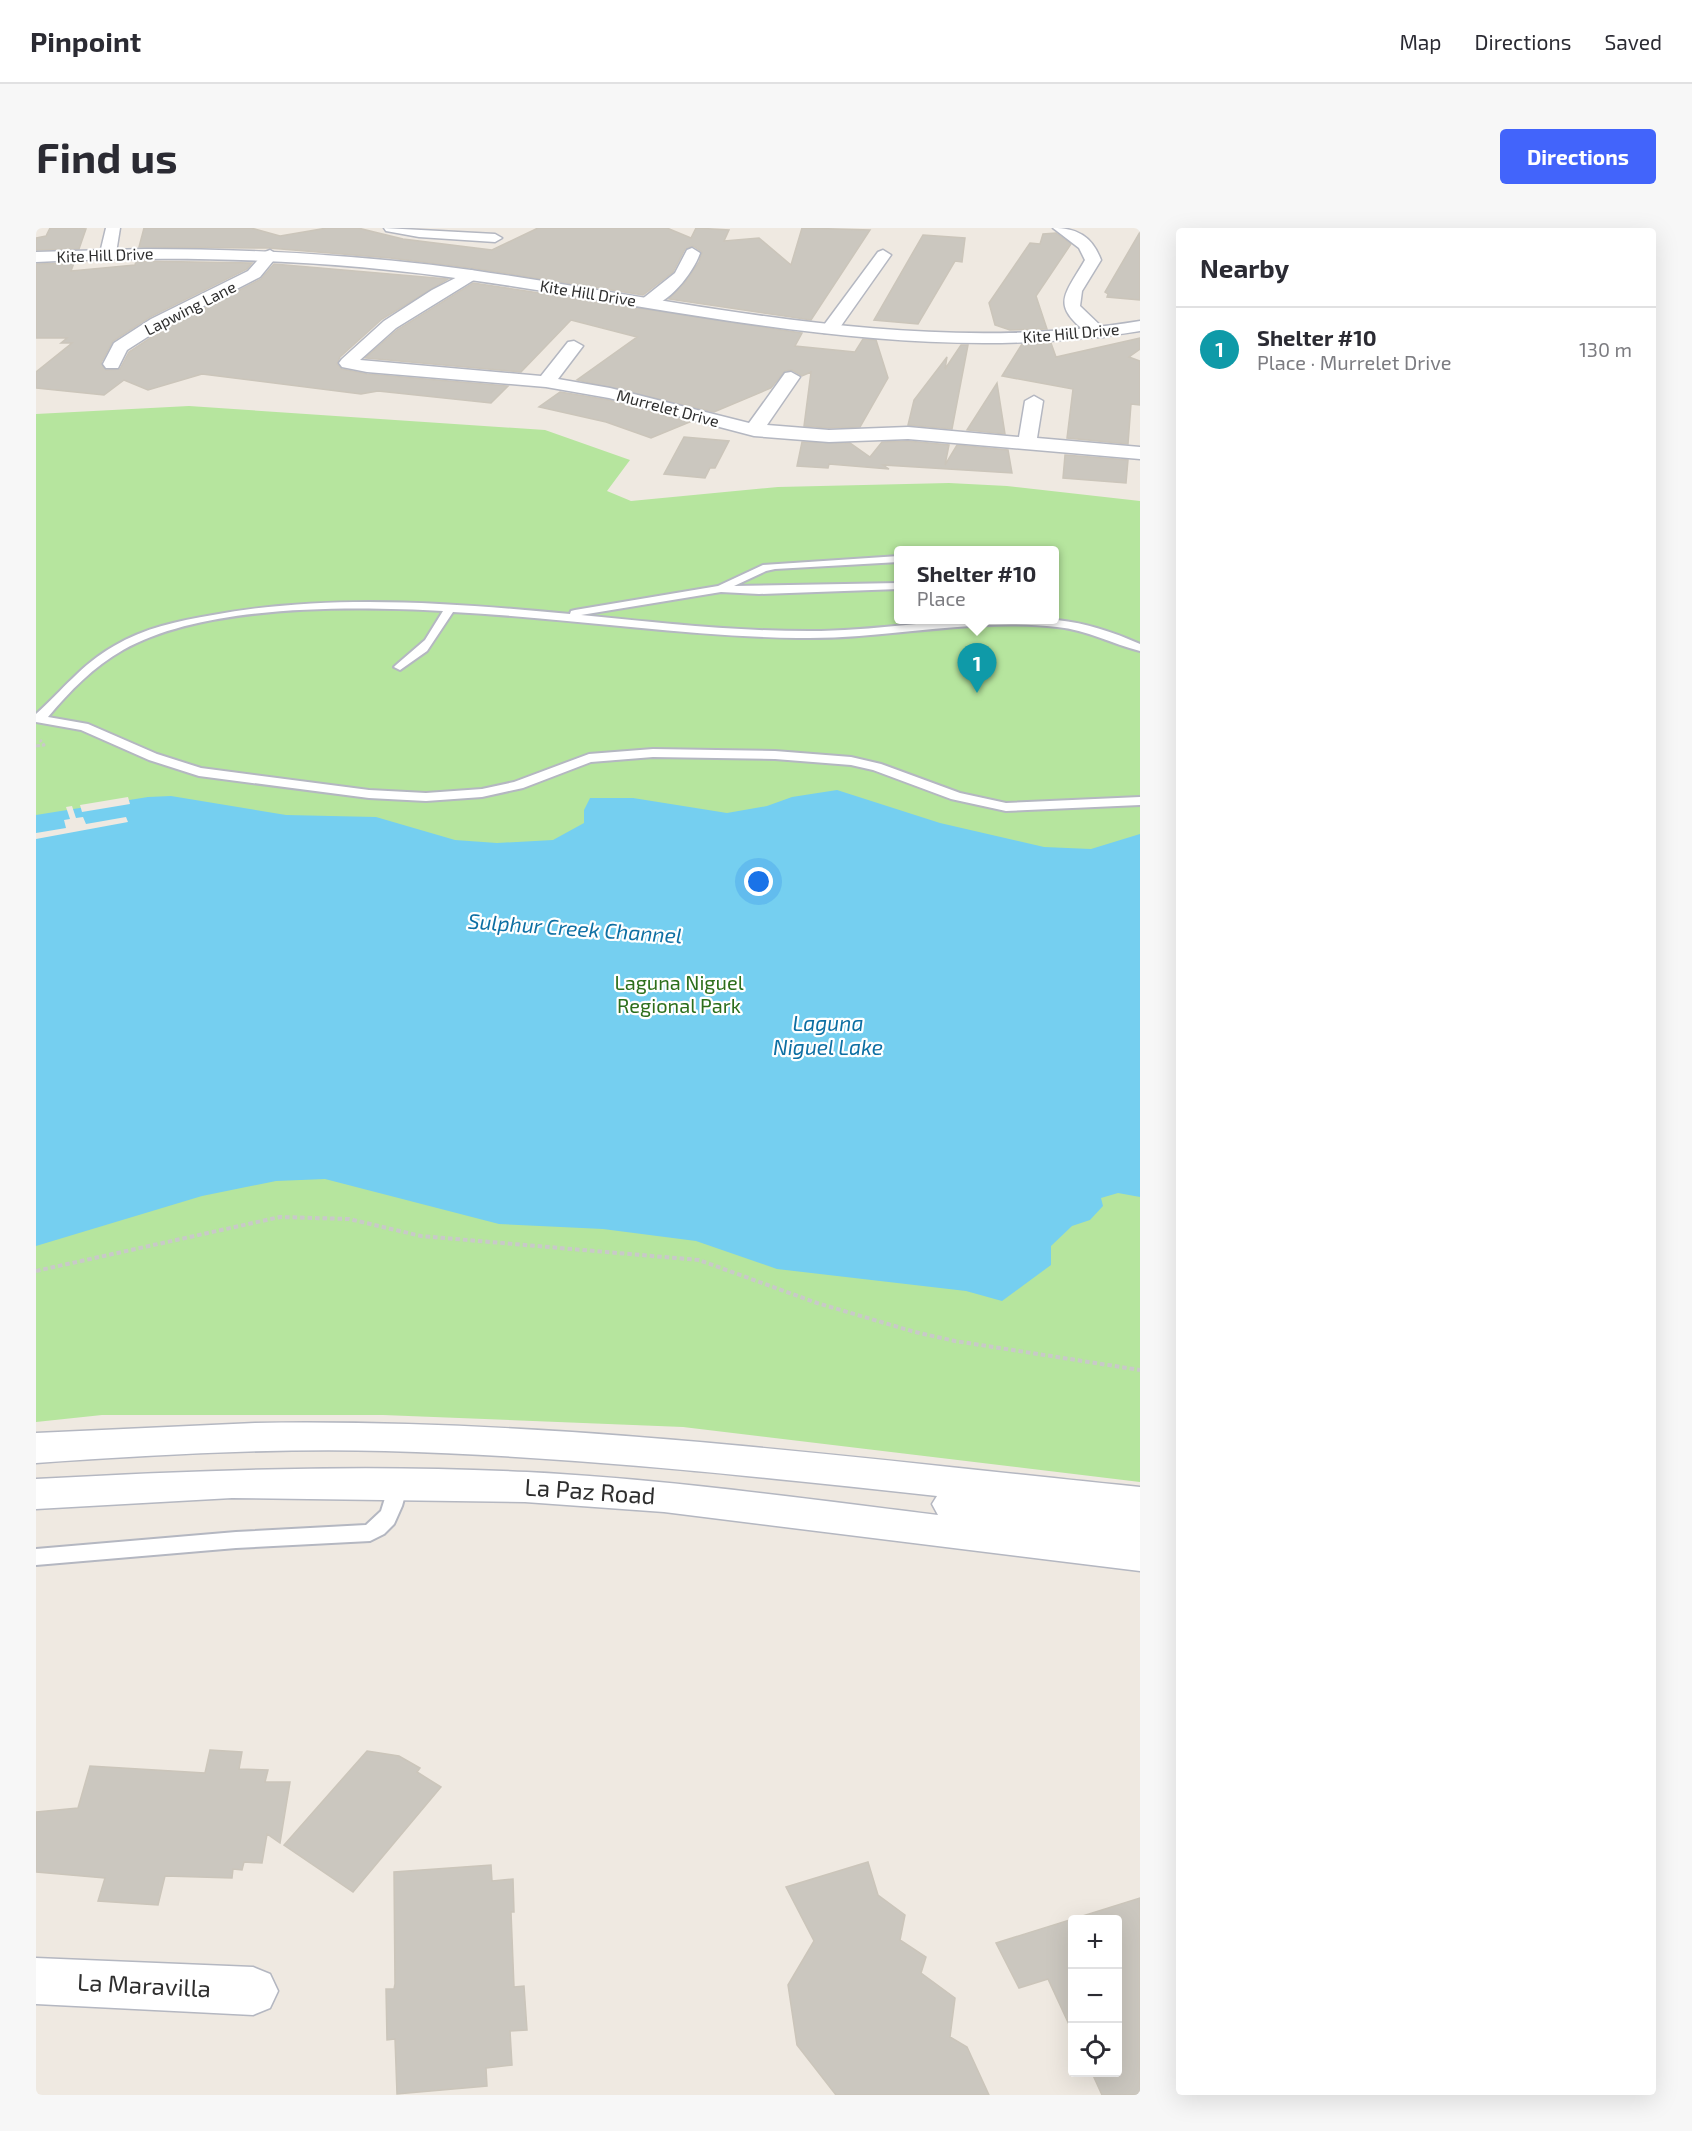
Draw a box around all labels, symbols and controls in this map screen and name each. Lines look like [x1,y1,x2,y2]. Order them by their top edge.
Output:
text: Pinpoint [30,24,141,58]
text: Map [1399,29,1442,54]
text: Directions [1475,29,1571,54]
text: Saved [1604,29,1662,54]
button: Directions [1500,129,1656,184]
text: Find us [36,131,178,181]
street label: Kite Hill Drive [56,243,154,266]
text: Nearby [1200,252,1289,283]
street label: Lapwing Lane [141,276,239,339]
street label: Kite Hill Drive [539,276,637,309]
street label: Kite Hill Drive [1022,319,1120,346]
text: Shelter #10 [1257,324,1377,350]
text: 1 [1215,337,1224,361]
text: 130 m [1579,337,1632,361]
text: Place · Murrelet Drive [1257,350,1451,374]
street label: Murrelet Drive [615,385,721,430]
popup [894,546,1059,624]
text: Shelter #10 [917,560,1036,586]
text: Place [917,586,966,610]
pin: 1 [958,644,996,693]
your location [744,867,773,896]
water label: Sulphur Creek Channel [467,908,683,947]
park label: Laguna Niguel Regional Park [614,970,744,1017]
water label: Laguna Niguel Lake [773,1010,883,1059]
street label: La Paz Road [524,1471,656,1510]
map controls [1068,1915,1122,2077]
button: + [1068,1915,1122,1969]
street label: La Maravilla [76,1967,212,2002]
button: − [1068,1969,1122,2023]
button: locate [1068,2023,1122,2077]

